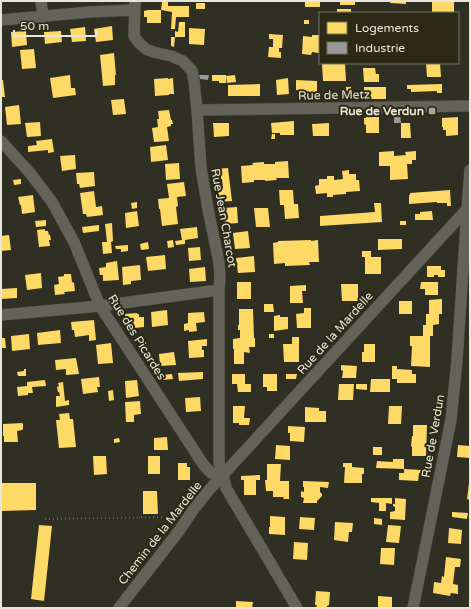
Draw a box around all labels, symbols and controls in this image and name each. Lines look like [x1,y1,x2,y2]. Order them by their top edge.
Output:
scale bar [14,12,96,38]
legend [319,12,459,64]
text: 50 m [20,19,49,33]
text: Logements [355,21,419,35]
text: Industrie [355,41,405,55]
street label: Rue de Metz [298,87,370,103]
place label: Rue de Verdun [340,104,424,118]
marker: Rue de Verdun [427,106,437,116]
street label: Rue Jean Charcot [208,167,240,269]
street label: Rue de la Mardelle [294,289,376,377]
street label: Rue des Picardes [105,292,169,382]
street label: Rue de Verdun [419,393,447,479]
street label: Chemin de la Mardelle [115,478,205,587]

